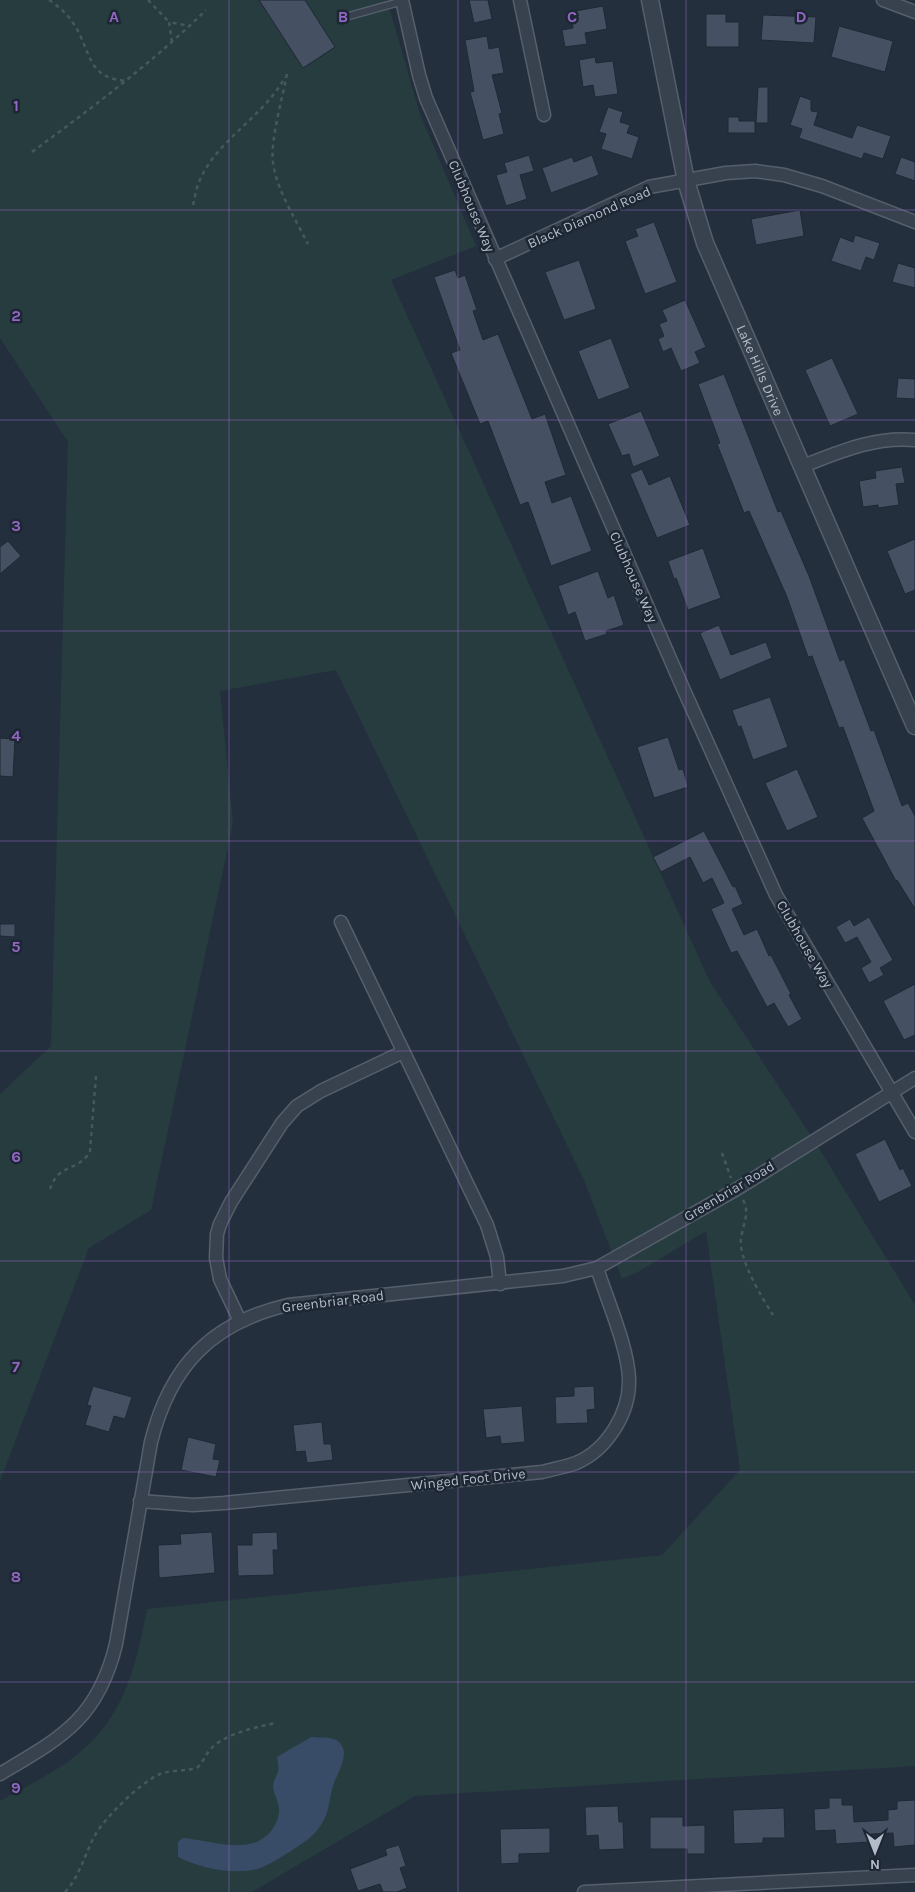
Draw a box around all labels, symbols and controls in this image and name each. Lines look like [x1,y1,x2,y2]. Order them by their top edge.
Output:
text: A [109,7,119,26]
text: B [338,7,348,26]
text: C [567,7,577,26]
text: D [796,7,807,26]
text: 1 [13,96,19,115]
street label: Clubhouse Way [445,158,499,255]
street label: Black Diamond Road [525,183,653,252]
text: 2 [11,306,21,325]
street label: Lake Hills Drive [733,322,787,418]
text: 3 [11,516,21,535]
street label: Clubhouse Way [606,529,661,626]
text: 4 [11,726,21,745]
street label: Clubhouse Way [773,898,837,991]
text: 5 [11,937,21,956]
text: 6 [11,1147,21,1166]
street label: Greenbriar Road [681,1158,778,1225]
street label: Greenbriar Road [281,1287,385,1316]
text: 7 [12,1357,20,1376]
street label: Winged Foot Drive [410,1465,526,1494]
text: 8 [11,1567,21,1586]
text: 9 [11,1778,21,1797]
north arrow [850,1827,900,1877]
text: N [870,1856,880,1873]

